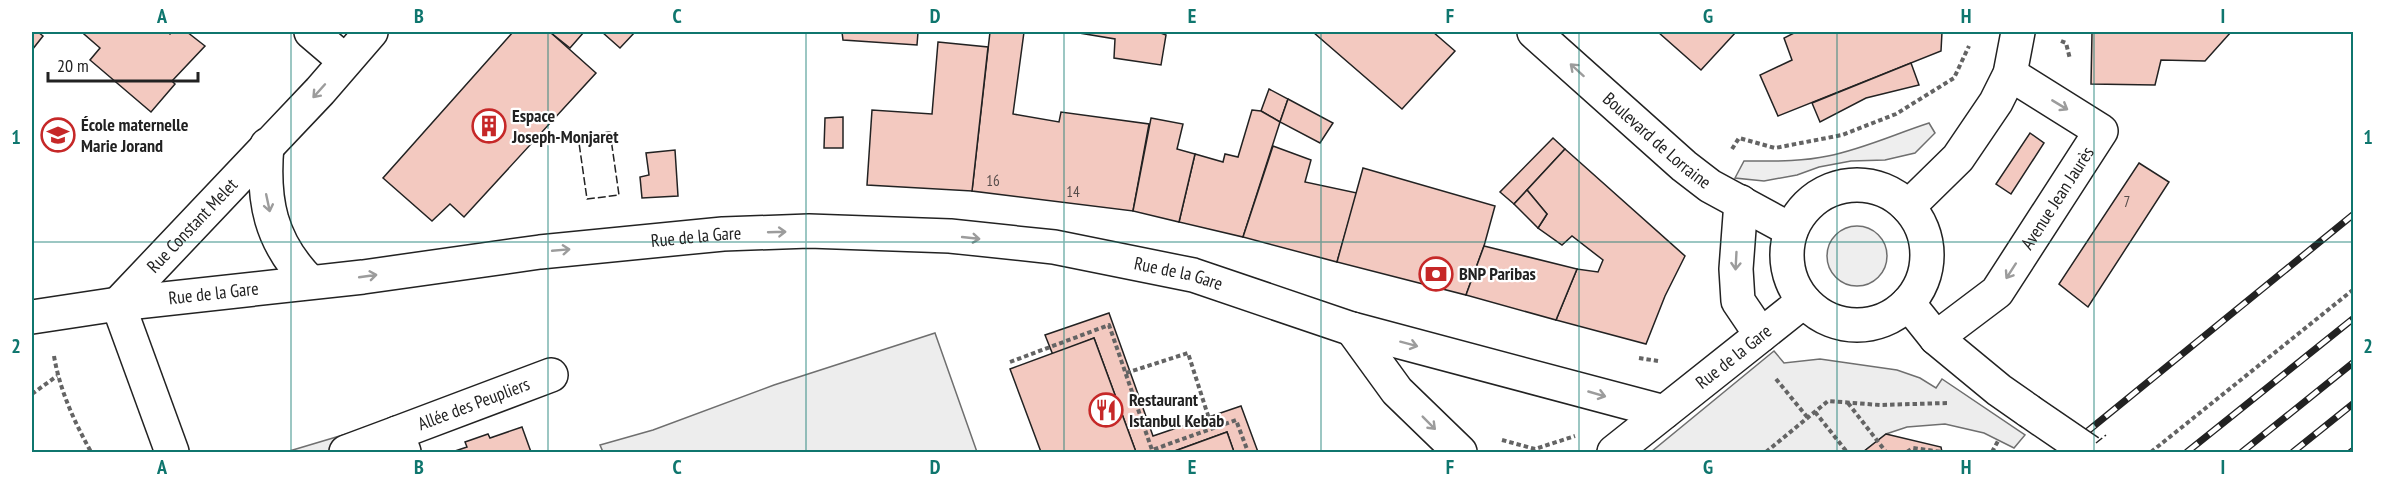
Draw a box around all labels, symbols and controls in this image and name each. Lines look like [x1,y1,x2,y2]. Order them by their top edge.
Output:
text: A [156,3,168,29]
text: B [414,3,424,29]
text: C [672,3,682,29]
text: D [930,3,941,29]
text: E [1188,3,1196,29]
text: F [1446,3,1454,29]
text: G [1703,3,1713,29]
text: H [1961,3,1971,29]
text: I [2221,3,2225,29]
scale bar [48,45,198,83]
text: 20 m [57,54,89,77]
one-way arrow [1570,63,1585,77]
one-way arrow [312,84,326,99]
street label: Boulevard de Lorraine [1598,87,1716,194]
one-way arrow [2051,99,2068,111]
place label: Espace Joseph-Monjaret [511,104,619,148]
building icon: Espace Joseph-Monjaret [471,108,507,144]
place label: École maternelle Marie Jorand [81,113,189,157]
school or university icon: École maternelle Marie Jorand [40,117,76,153]
text: 1 [11,124,21,150]
text: 1 [2363,124,2373,150]
street label: Avenue Jean Jaurès [2015,142,2099,254]
house number: 16 [986,171,1000,190]
street label: Rue Constant Melet [142,173,242,277]
house number: 14 [1066,182,1080,201]
house number: 7 [2124,192,2130,211]
one-way arrow [263,193,275,212]
street label: Rue de la Gare [650,221,741,252]
one-way arrow [766,227,786,238]
one-way arrow [961,233,981,244]
one-way arrow [551,244,571,255]
one-way arrow [1731,250,1742,270]
street label: Rue de la Gare [1132,251,1226,295]
bank icon: BNP Paribas [1418,256,1454,292]
place label: BNP Paribas [1459,262,1536,285]
one-way arrow [2004,263,2017,280]
one-way arrow [358,270,378,281]
street label: Rue de la Gare [167,277,260,309]
street label: Rue de la Gare [1691,319,1776,394]
text: 2 [11,333,21,359]
text: 2 [2363,333,2373,359]
one-way arrow [1399,339,1418,350]
street label: Allée des Peupliers [414,372,533,435]
place label: Restaurant Istanbul Kebab [1129,388,1224,432]
one-way arrow [1587,389,1606,400]
restaurant icon: Restaurant Istanbul Kebab [1088,392,1124,428]
one-way arrow [1421,415,1436,430]
text: A [156,454,168,480]
text: B [414,454,424,480]
text: C [672,454,682,480]
text: D [930,454,941,480]
text: E [1188,454,1196,480]
text: F [1446,454,1454,480]
text: G [1703,454,1713,480]
text: H [1961,454,1971,480]
text: I [2221,454,2225,480]

